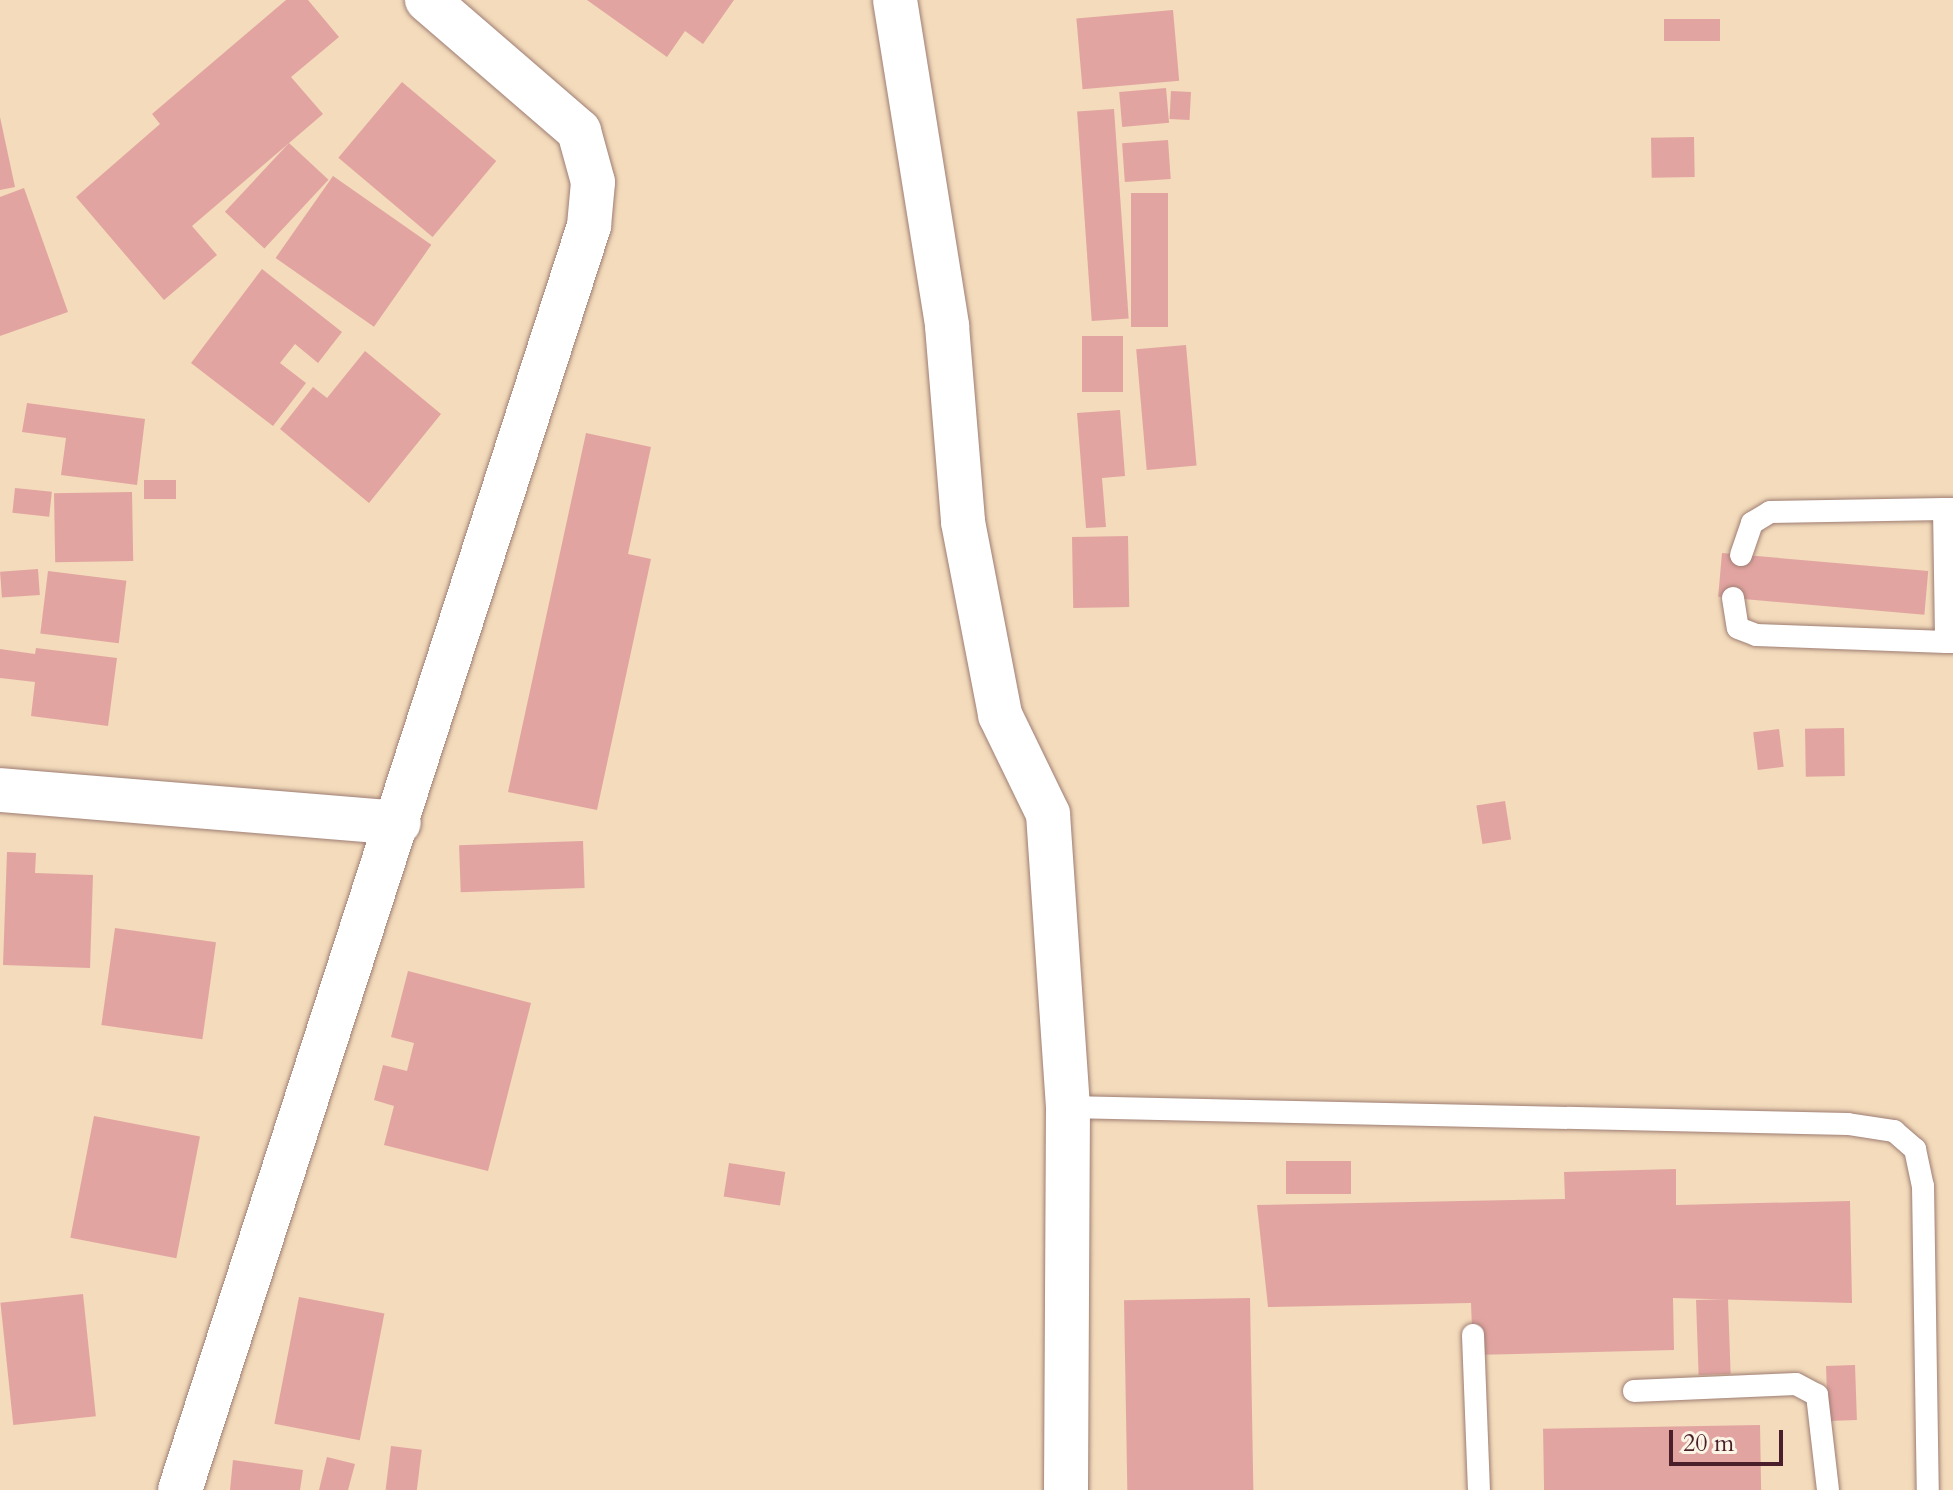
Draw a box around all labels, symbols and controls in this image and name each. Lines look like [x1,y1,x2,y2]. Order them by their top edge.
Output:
scale bar [1673,1414,1787,1464]
text: 20 m [1683,1427,1734,1460]

